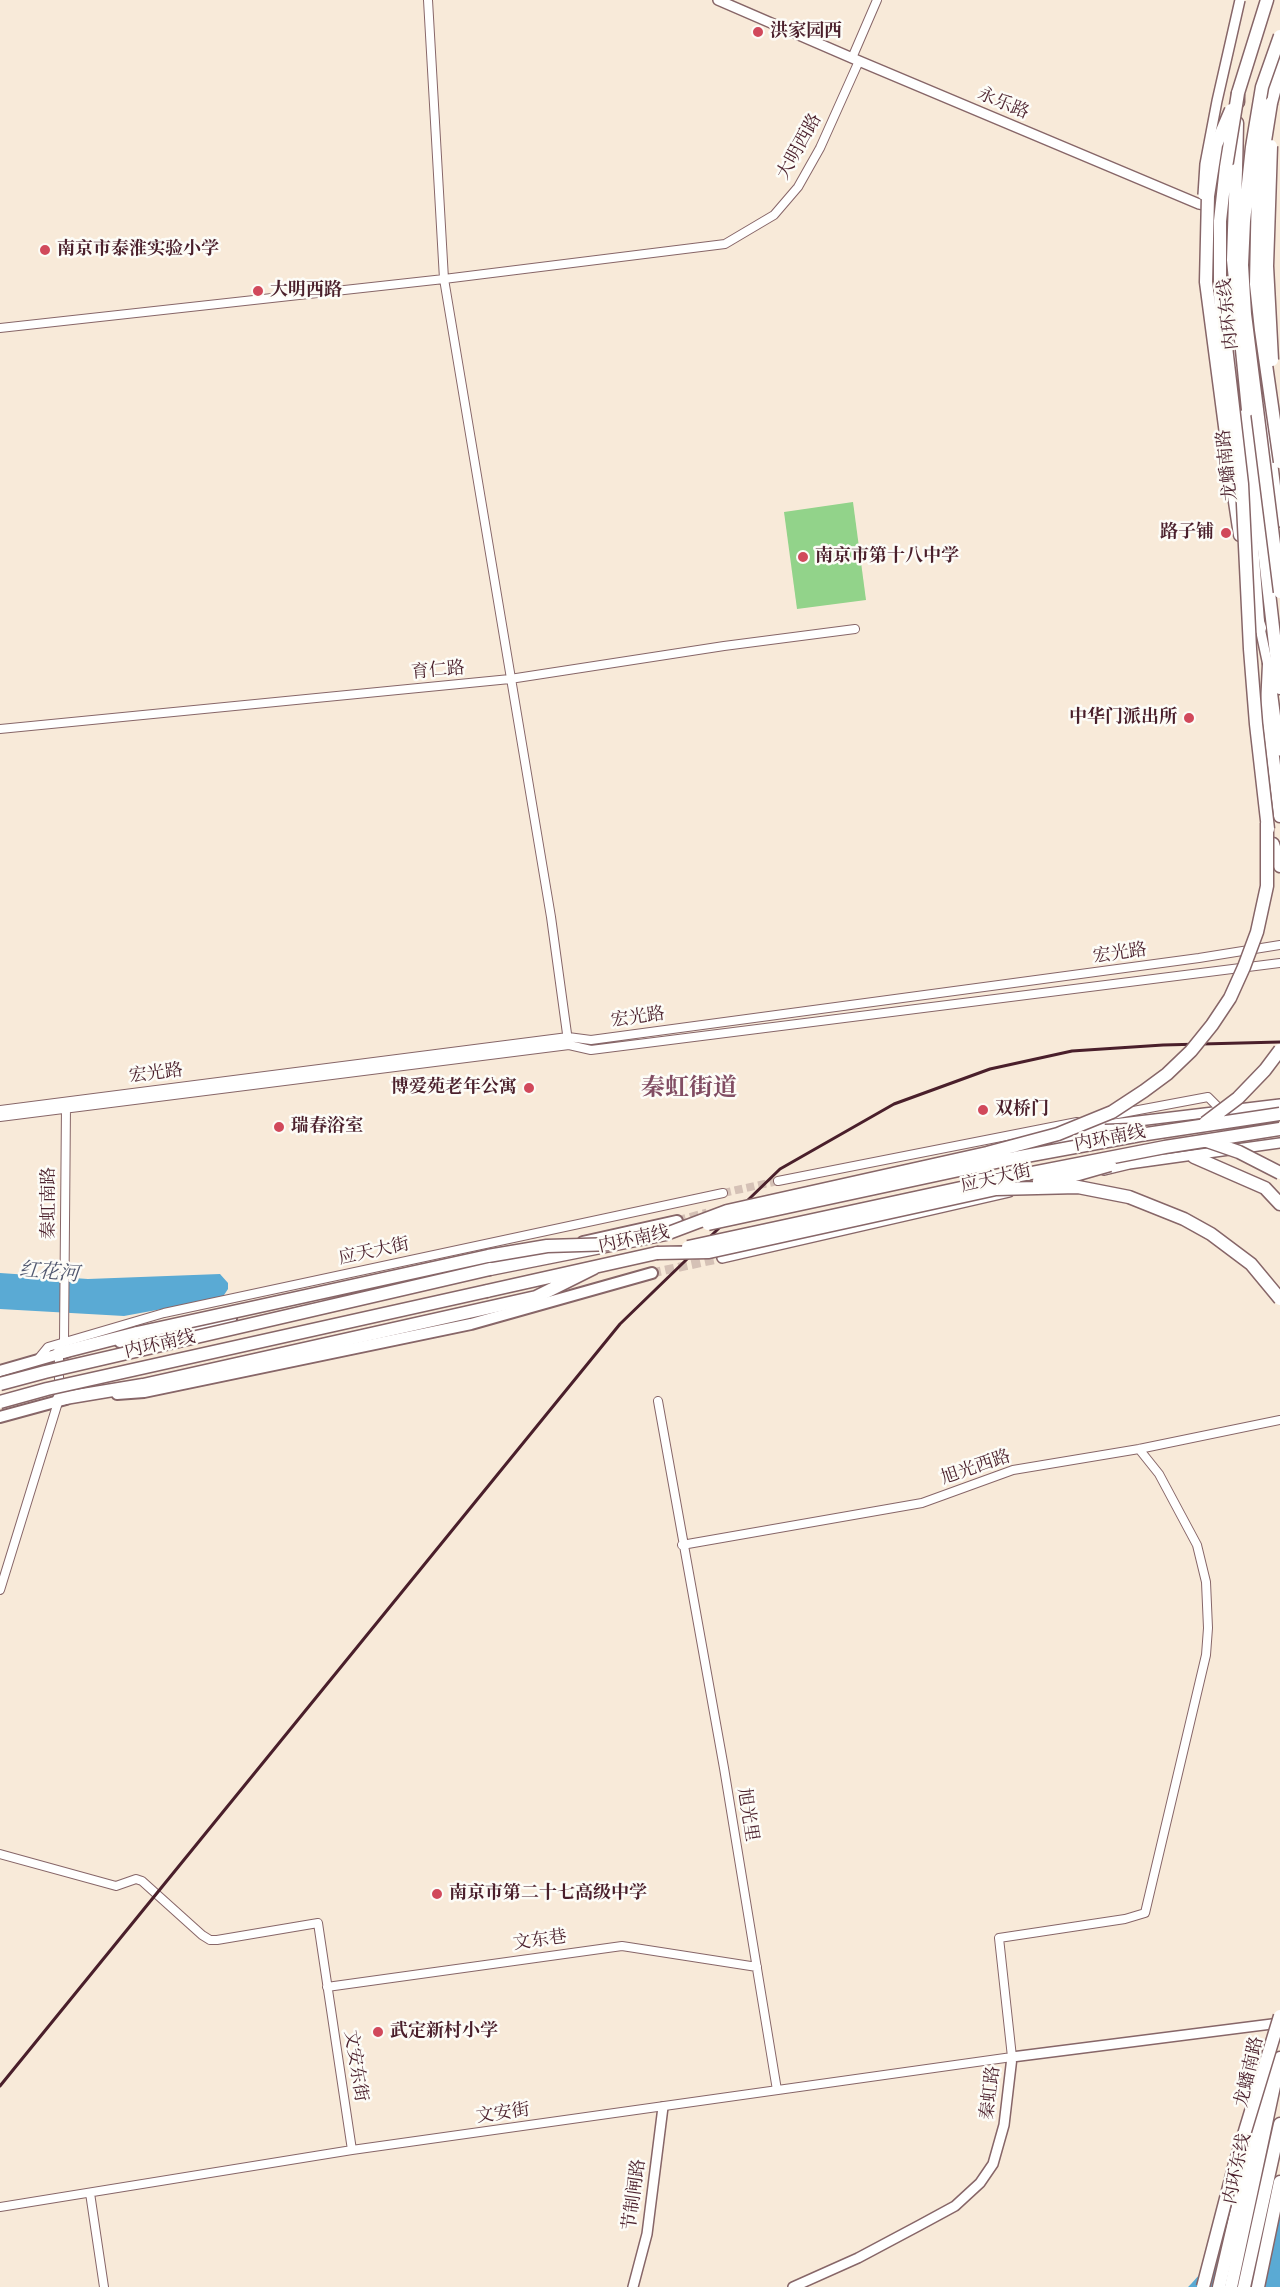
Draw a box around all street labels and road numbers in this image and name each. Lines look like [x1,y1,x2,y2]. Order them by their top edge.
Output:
street label: 永乐路 [974,84,1032,124]
street label: 大明西路 [773,110,827,184]
street label: 内环东线 [1214,277,1244,351]
street label: 龙蟠南路 [1213,428,1243,502]
street label: 育仁路 [410,658,466,684]
street label: 宏光路 [1092,940,1148,968]
street label: 宏光路 [610,1004,666,1032]
street label: 宏光路 [128,1060,184,1088]
street label: 内环南线 [1073,1122,1147,1156]
street label: 应天大街 [958,1160,1034,1198]
street label: 秦虹南路 [39,1167,61,1239]
street label: 内环南线 [597,1222,671,1258]
street label: 应天大街 [337,1234,411,1270]
street label: 内环南线 [122,1326,198,1364]
street label: 旭光西路 [938,1446,1014,1490]
street label: 旭光里 [732,1787,762,1843]
street label: 文东巷 [512,1927,568,1955]
street label: 文安东街 [339,2029,371,2103]
street label: 龙蟠南路 [1231,2034,1269,2110]
street label: 秦虹路 [977,2065,1005,2121]
street label: 文安街 [475,2100,531,2128]
street label: 内环东线 [1220,2132,1256,2206]
street label: 节制闸路 [619,2158,651,2232]

